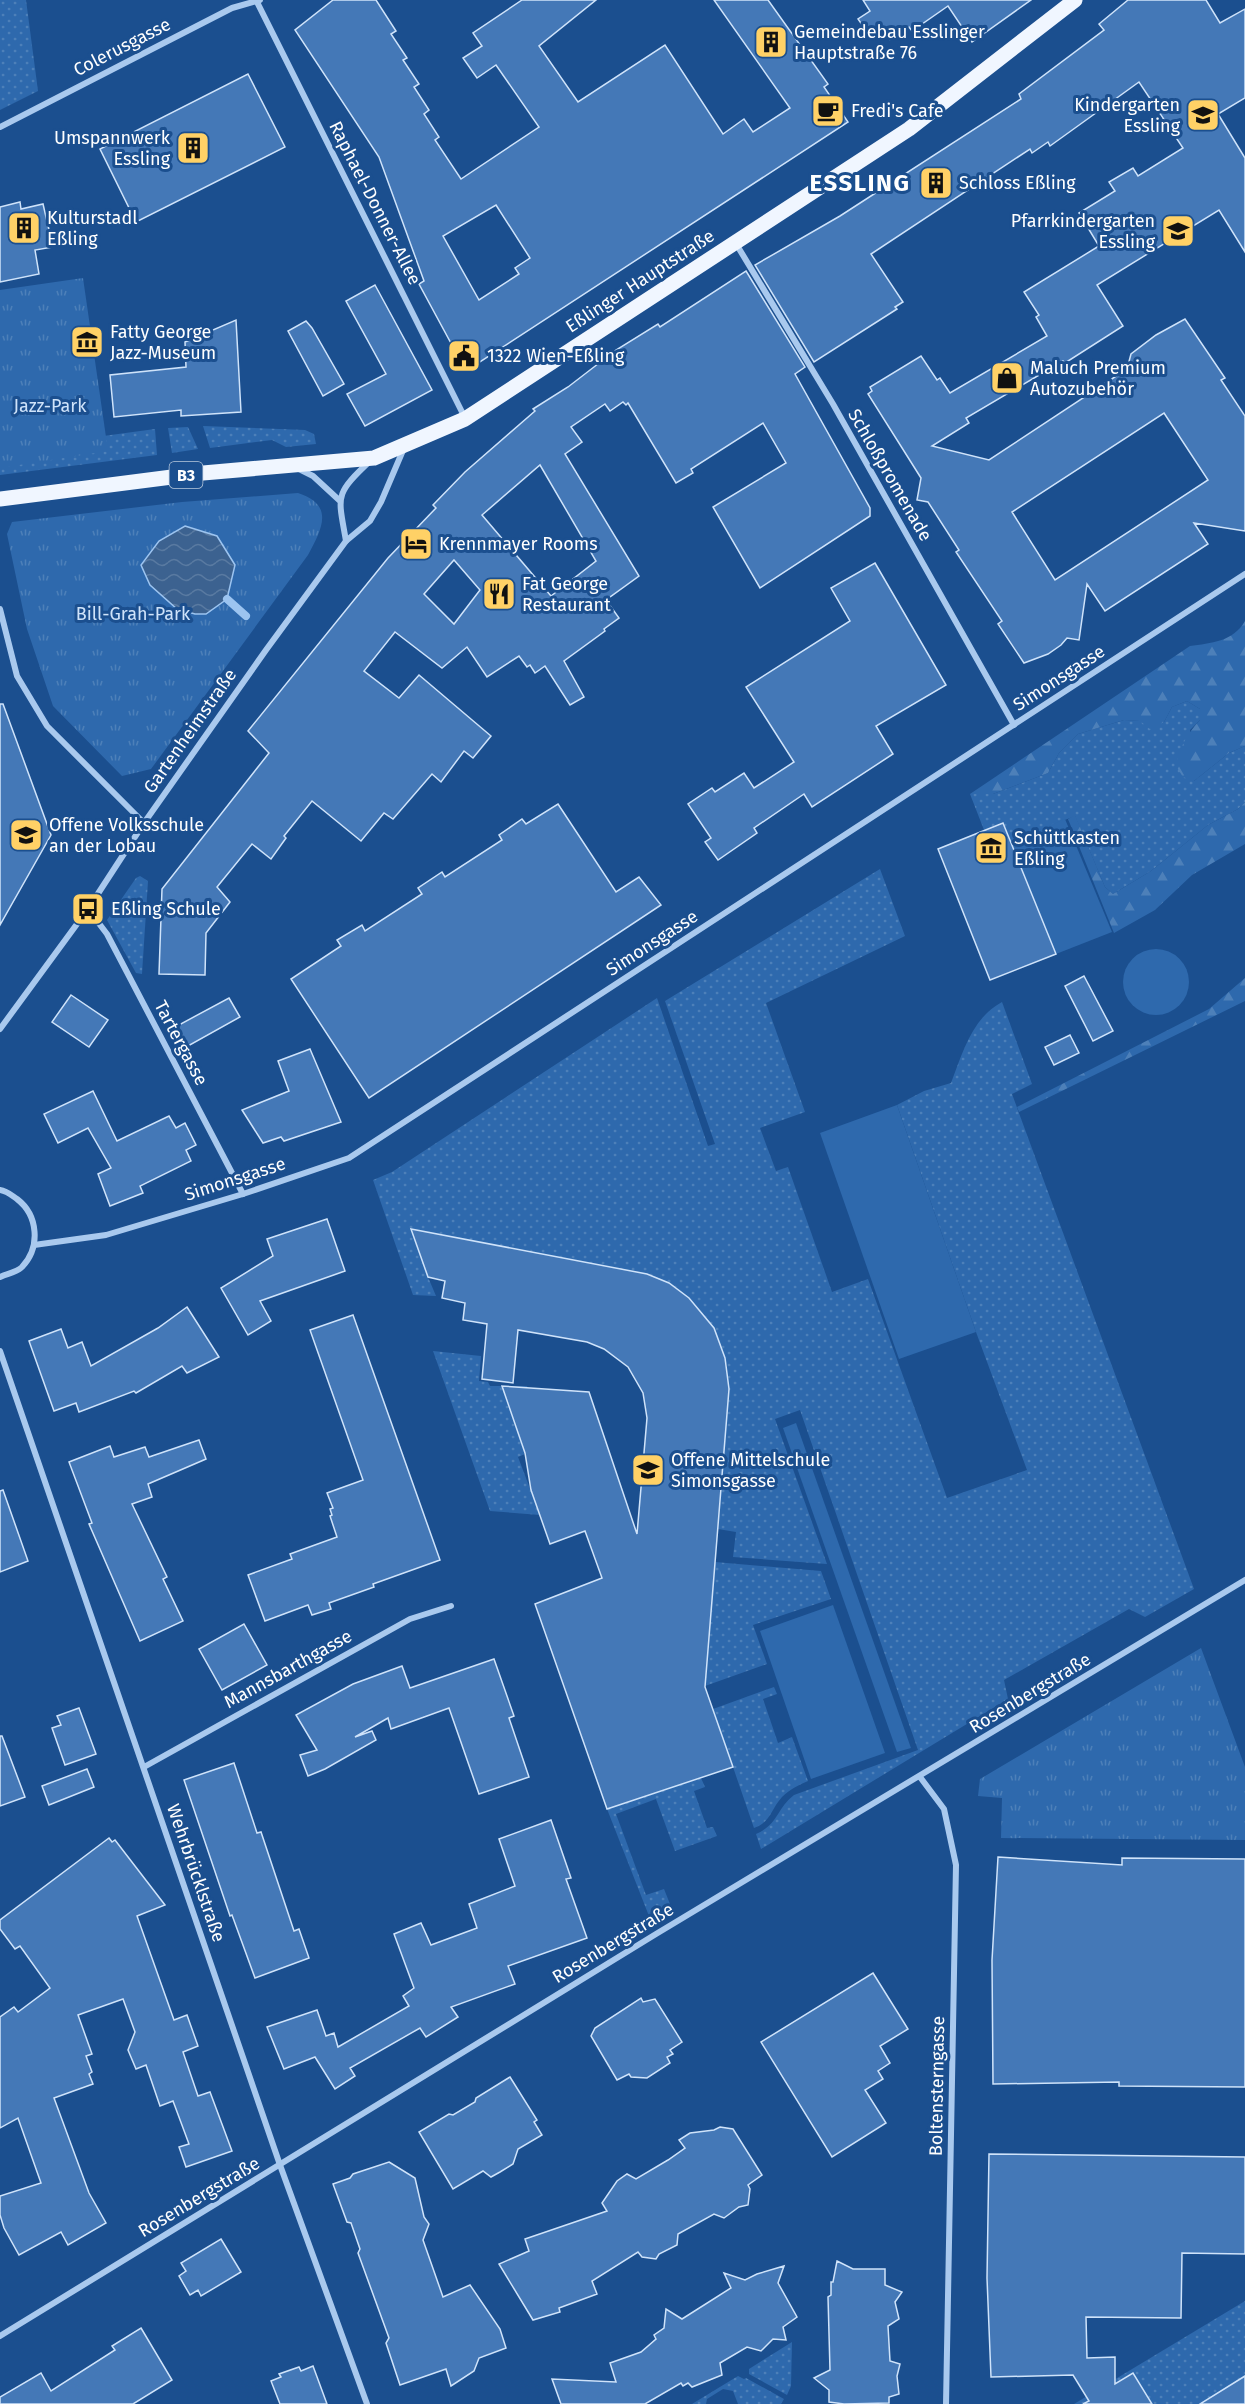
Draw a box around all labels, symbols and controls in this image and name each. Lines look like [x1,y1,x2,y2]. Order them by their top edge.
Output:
street label: Colerusgasse [70,13,174,81]
place label: Gemeindebau Esslinger Hauptstraße 76 [794,21,985,64]
building icon: Gemeindebau Esslinger Hauptstraße 76 [753,24,789,60]
cafe icon: Fredi's Cafe [810,93,846,129]
place label: Kindergarten Essling [1074,94,1181,137]
school or university icon: Kindergarten Essling [1185,97,1221,133]
place label: Fredi's Cafe [851,100,944,122]
street label: Raphael-Donner-Allee [324,118,426,288]
place label: Umspannwerk Essling [54,127,171,170]
building icon: Umspannwerk Essling [175,130,211,166]
building icon: Schloss Eßling [918,165,954,201]
district label: ESSLING [810,169,910,197]
place label: Schloss Eßling [959,172,1076,194]
place label: Kulturstadl Eßling [47,207,137,250]
building icon: Kulturstadl Eßling [6,210,42,246]
place label: Pfarrkindergarten Essling [1011,210,1156,253]
school or university icon: Pfarrkindergarten Essling [1160,213,1196,249]
street label: Eßlinger Hauptstraße [561,225,719,337]
place label: Fatty George Jazz-Museum [110,321,216,364]
museum icon: Fatty George Jazz-Museum [69,324,105,360]
public building icon: 1322 Wien-Eßling [446,338,482,374]
place label: 1322 Wien-Eßling [487,345,625,367]
place label: Maluch Premium Autozubehör [1030,357,1166,400]
shop icon: Maluch Premium Autozubehör [989,360,1025,396]
park label: Jazz-Park [13,395,87,417]
street label: Schloßpromenade [843,405,937,545]
road number: B3 [170,462,202,488]
hotel icon: Krennmayer Rooms [398,526,434,562]
place label: Krennmayer Rooms [439,533,598,555]
place label: Fat George Restaurant [522,573,611,616]
restaurant icon: Fat George Restaurant [481,576,517,612]
park label: Bill-Grah-Park [76,603,191,625]
street label: Simonsgasse [1009,640,1109,716]
street label: Gartenheimstraße [139,664,241,798]
place label: Offene Volksschule an der Lobau [49,814,204,857]
school or university icon: Offene Volksschule an der Lobau [8,817,44,853]
place label: Schüttkasten Eßling [1014,827,1120,870]
museum icon: Schüttkasten Eßling [973,830,1009,866]
bus stop icon: Eßling Schule [70,891,106,927]
place label: Eßling Schule [111,898,221,920]
street label: Simonsgasse [602,905,702,981]
street label: Tartergasse [149,997,213,1089]
street label: Simonsgasse [182,1152,288,1206]
place label: Offene Mittelschule Simonsgasse [671,1449,830,1492]
school or university icon: Offene Mittelschule Simonsgasse [630,1452,666,1488]
street label: Mannsbarthgasse [220,1625,356,1713]
street label: Rosenbergstraße [965,1648,1095,1738]
street label: Wehrbrücklstraße [162,1801,230,1945]
street label: Rosenbergstraße [548,1898,678,1988]
street label: Boltensterngasse [925,2016,949,2156]
street label: Rosenbergstraße [134,2152,264,2242]

